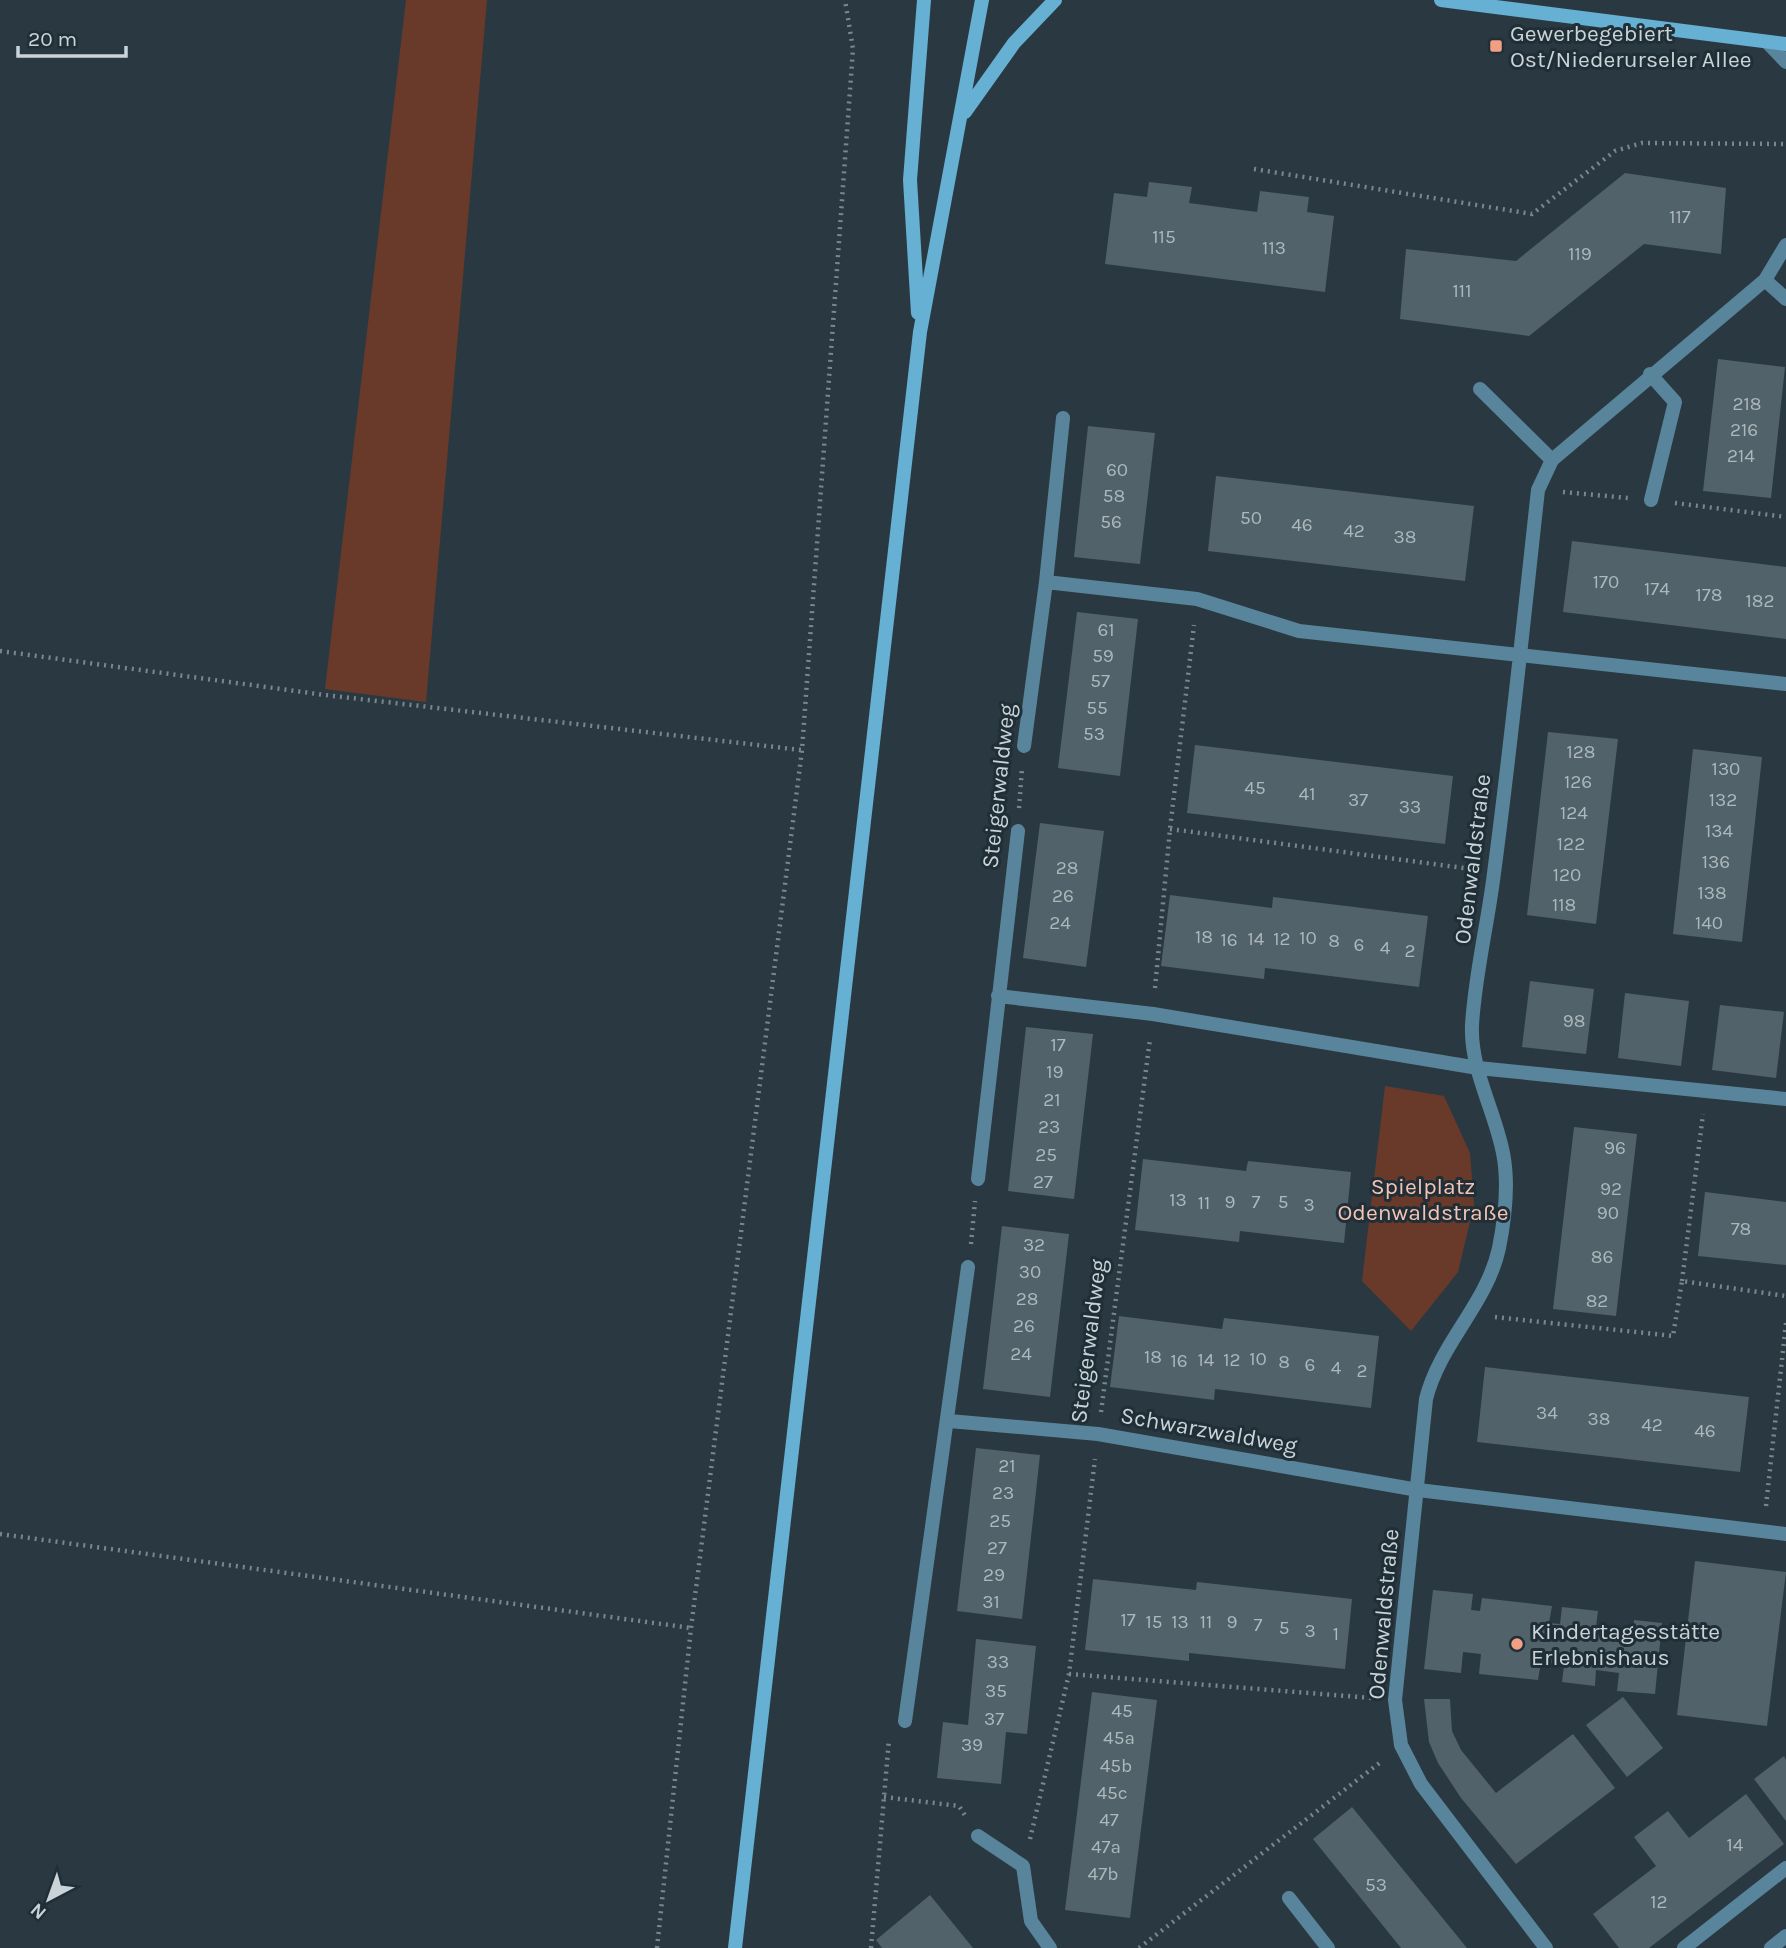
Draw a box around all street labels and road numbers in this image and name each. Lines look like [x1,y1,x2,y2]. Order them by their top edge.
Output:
street label: Steigerwaldweg [976,702,1021,870]
street label: Odenwaldstraße [1449,772,1496,946]
street label: Steigerwaldweg [1065,1257,1112,1425]
street label: Schwarzwaldweg [1118,1402,1299,1459]
street label: Odenwaldstraße [1363,1528,1404,1700]

